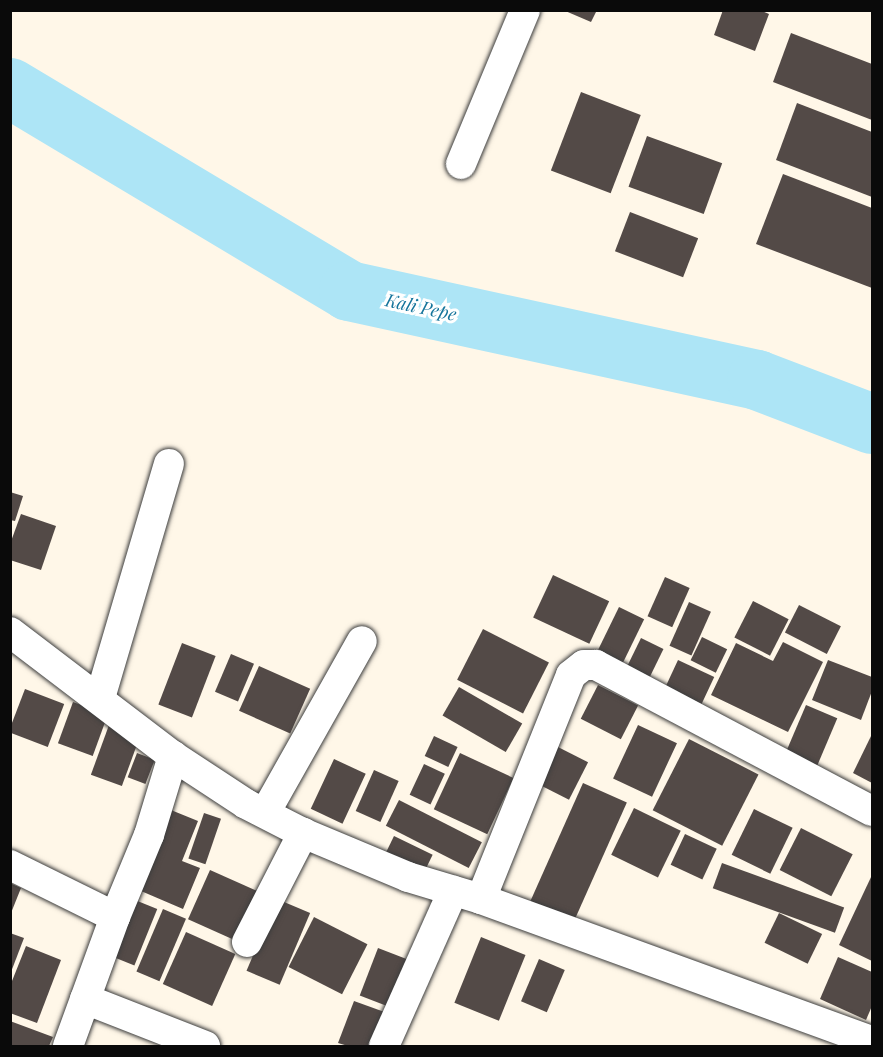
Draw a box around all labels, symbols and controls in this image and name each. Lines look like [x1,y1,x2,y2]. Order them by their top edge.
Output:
water label: Kali Pepe [384,289,458,325]

